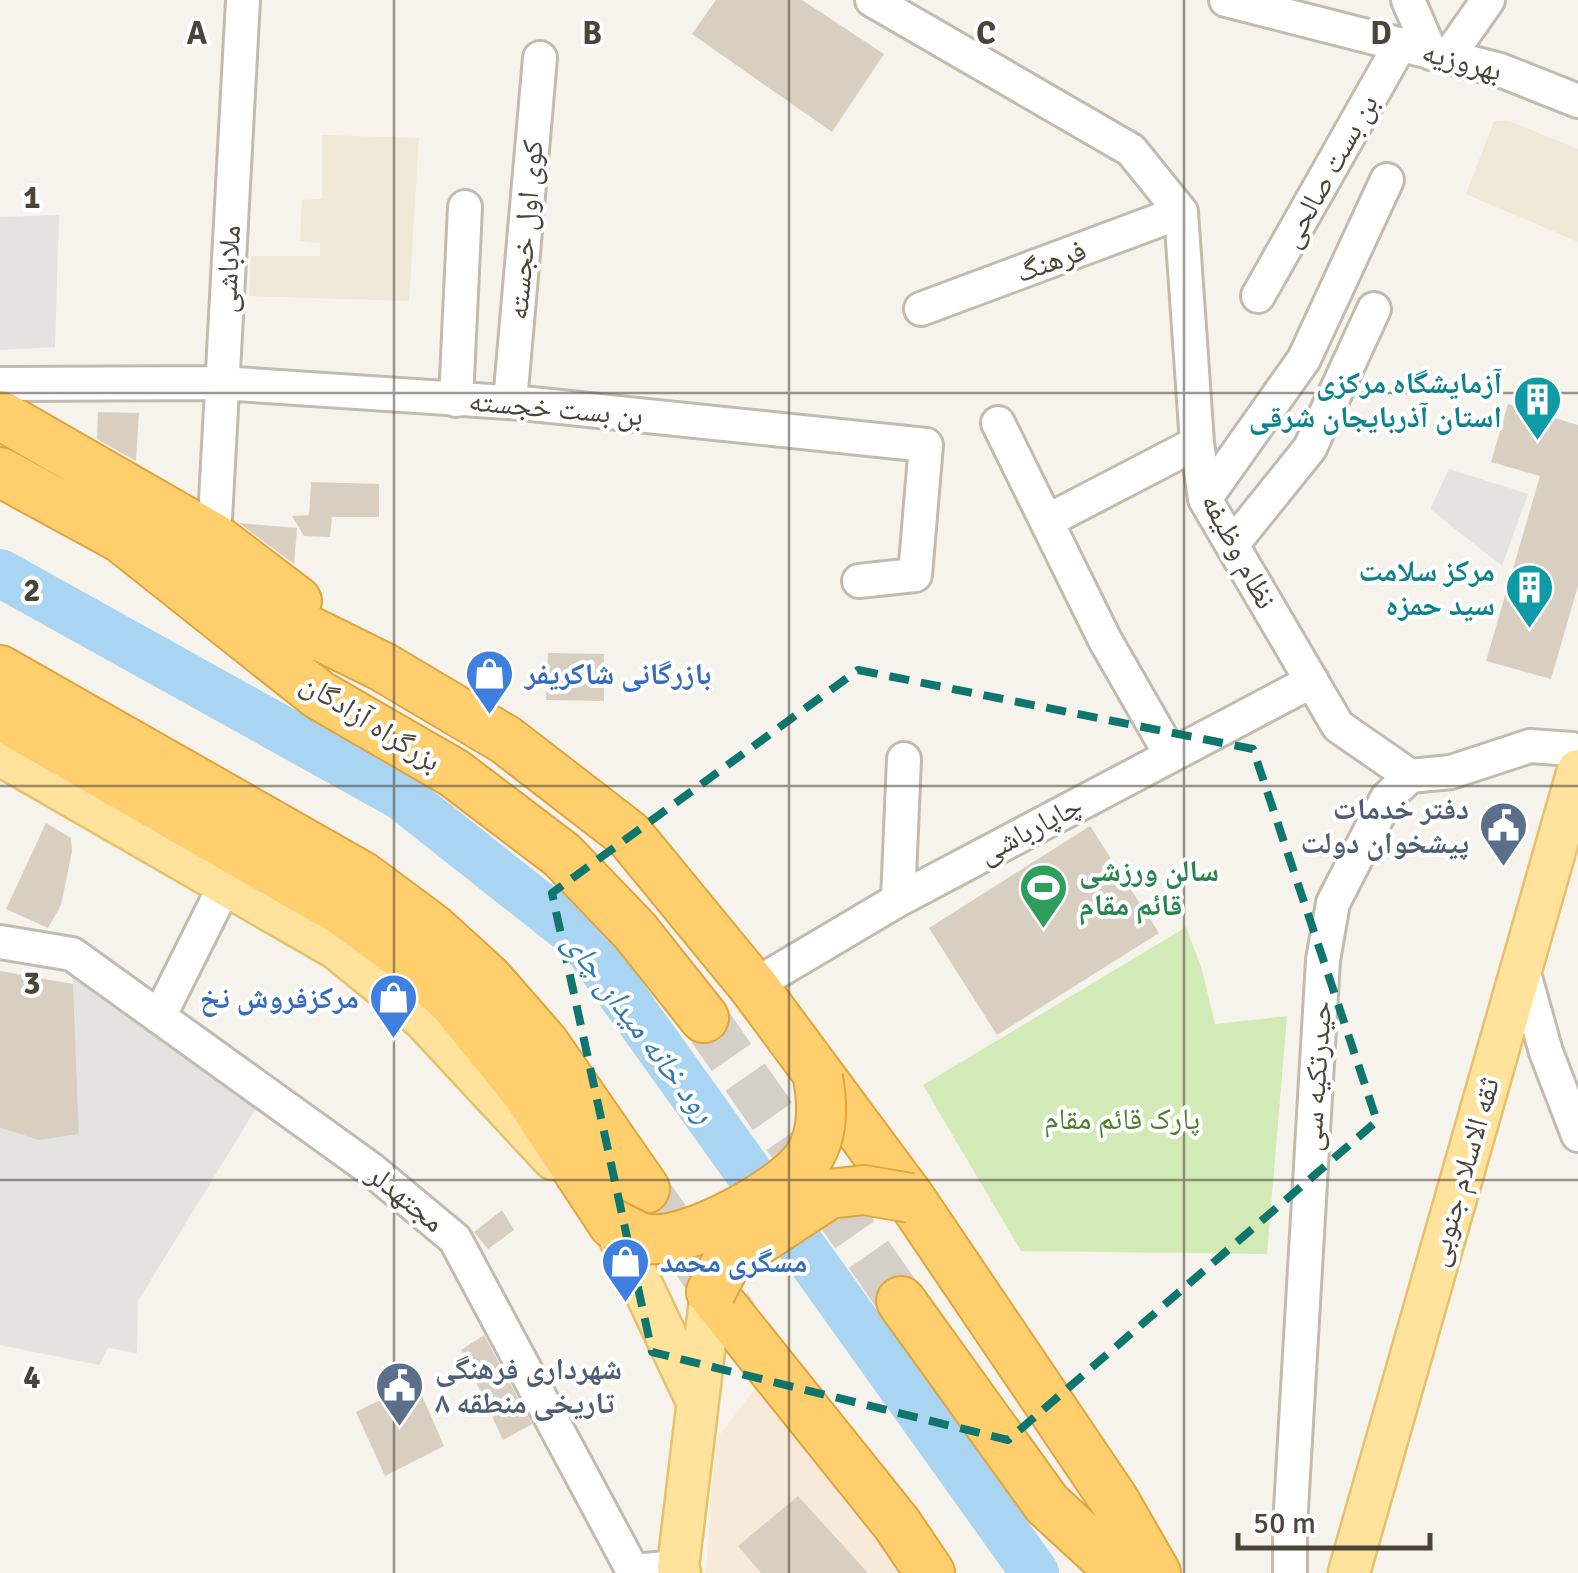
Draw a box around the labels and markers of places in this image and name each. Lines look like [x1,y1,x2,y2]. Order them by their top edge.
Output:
place label: آزمایشگاه مرکزی استان آذربایجان شرقی [1249,365,1503,436]
building icon: آزمایشگاه مرکزی استان آذربایجان شرقی [1511,374,1563,442]
place label: مرکز سلامت سید حمزه [1359,553,1495,624]
building icon: مرکز سلامت سید حمزه [1504,562,1556,630]
shop icon: بازرگانی شاکریفر [464,648,516,716]
place label: بازرگانی شاکریفر [523,656,711,693]
place label: دفتر خدمات پیشخوان دولت [1300,791,1469,862]
public building icon: دفتر خدمات پیشخوان دولت [1478,800,1530,868]
place label: سالن ورزشی قائم مقام [1079,853,1219,926]
sports icon: سالن ورزشی قائم مقام [1018,862,1070,930]
shop icon: مرکزفروش نخ [368,972,420,1040]
place label: مرکزفروش نخ [200,980,359,1017]
shop icon: مسگری محمد [599,1236,651,1304]
place label: مسگری محمد [660,1244,807,1281]
place label: شهرداری فرهنگی تاریخی منطقه ۸ [435,1351,622,1422]
public building icon: شهرداری فرهنگی تاریخی منطقه ۸ [374,1360,426,1428]

